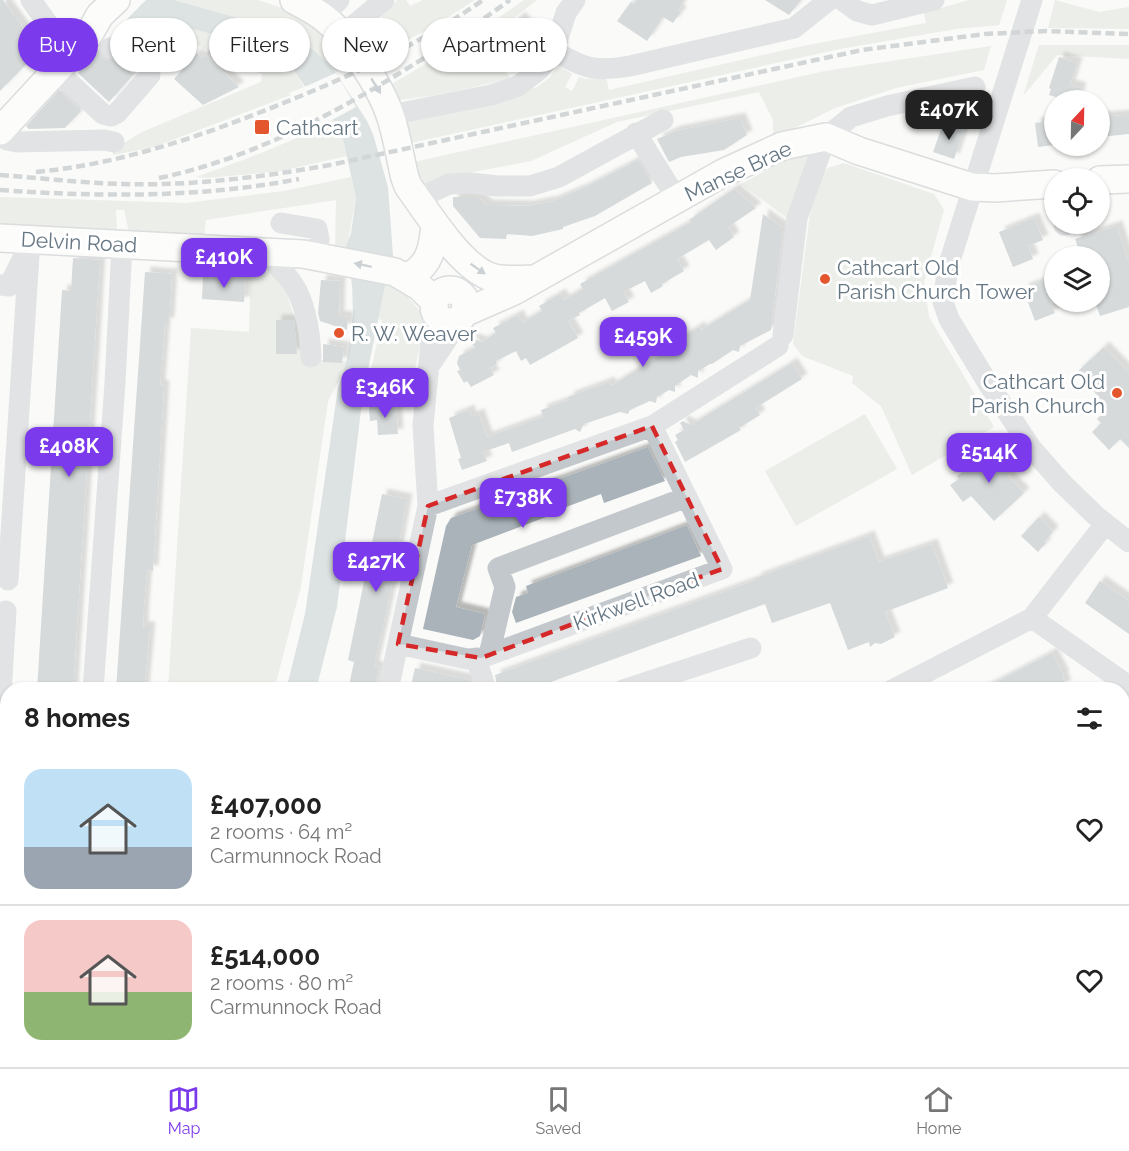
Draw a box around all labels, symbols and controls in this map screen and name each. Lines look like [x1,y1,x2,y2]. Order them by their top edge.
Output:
chip: Buy [18,18,98,72]
chip: Rent [110,18,197,72]
chip: Filters [209,18,310,72]
chip: New [322,18,409,72]
chip: Apartment [421,18,567,72]
one-way arrow [370,78,381,94]
pin: £407K [907,90,991,141]
north arrow [1044,90,1110,156]
map controls [1044,90,1110,312]
text: £407K [919,97,979,121]
place label: Cathcart [276,115,358,140]
marker: Cathcart [253,118,271,136]
street label: Manse Brae [681,135,795,207]
button: locate [1044,168,1110,234]
street label: Delvin Road [20,226,138,258]
pin: £410K [182,238,266,289]
text: £410K [195,245,253,269]
button: layers [1044,246,1110,312]
place label: Cathcart Old Parish Church Tower [837,255,1035,304]
one-way arrow [354,260,373,270]
one-way arrow [470,263,486,275]
marker: Cathcart Old Parish Church Tower [818,272,832,286]
pin: £459K [601,317,685,368]
place label: R. W. Weaver [351,321,477,346]
text: £459K [614,324,672,348]
marker: R. W. Weaver [332,326,346,340]
pin: £346K [343,368,427,419]
place label: Cathcart Old Parish Church [971,369,1105,418]
text: £346K [356,375,415,399]
marker: Cathcart Old Parish Church [1110,386,1124,400]
pin: £408K [27,427,111,478]
pin: £514K [947,433,1031,484]
text: £408K [39,434,99,458]
text: £514K [961,440,1017,464]
pin: £738K [481,478,565,529]
text: £738K [494,485,552,509]
pin: £427K [334,542,418,593]
text: £427K [347,549,405,573]
street label: Kirkwell Road [570,567,702,635]
icon: filters [1073,702,1106,735]
text: 8 homes [24,703,130,733]
text: £407,000 [210,790,322,820]
icon: home [72,793,144,865]
icon: heart [1073,813,1106,846]
text: 2 rooms · 64 m² [210,820,352,844]
text: Carmunnock Road [210,844,382,868]
text: £514,000 [210,941,320,971]
icon: home [72,944,144,1016]
icon: heart [1073,964,1106,997]
text: 2 rooms · 80 m² [210,971,353,995]
text: Carmunnock Road [210,995,382,1019]
tab: Map [167,1083,200,1138]
tab: Saved [535,1083,581,1138]
tab: Home [916,1083,961,1138]

